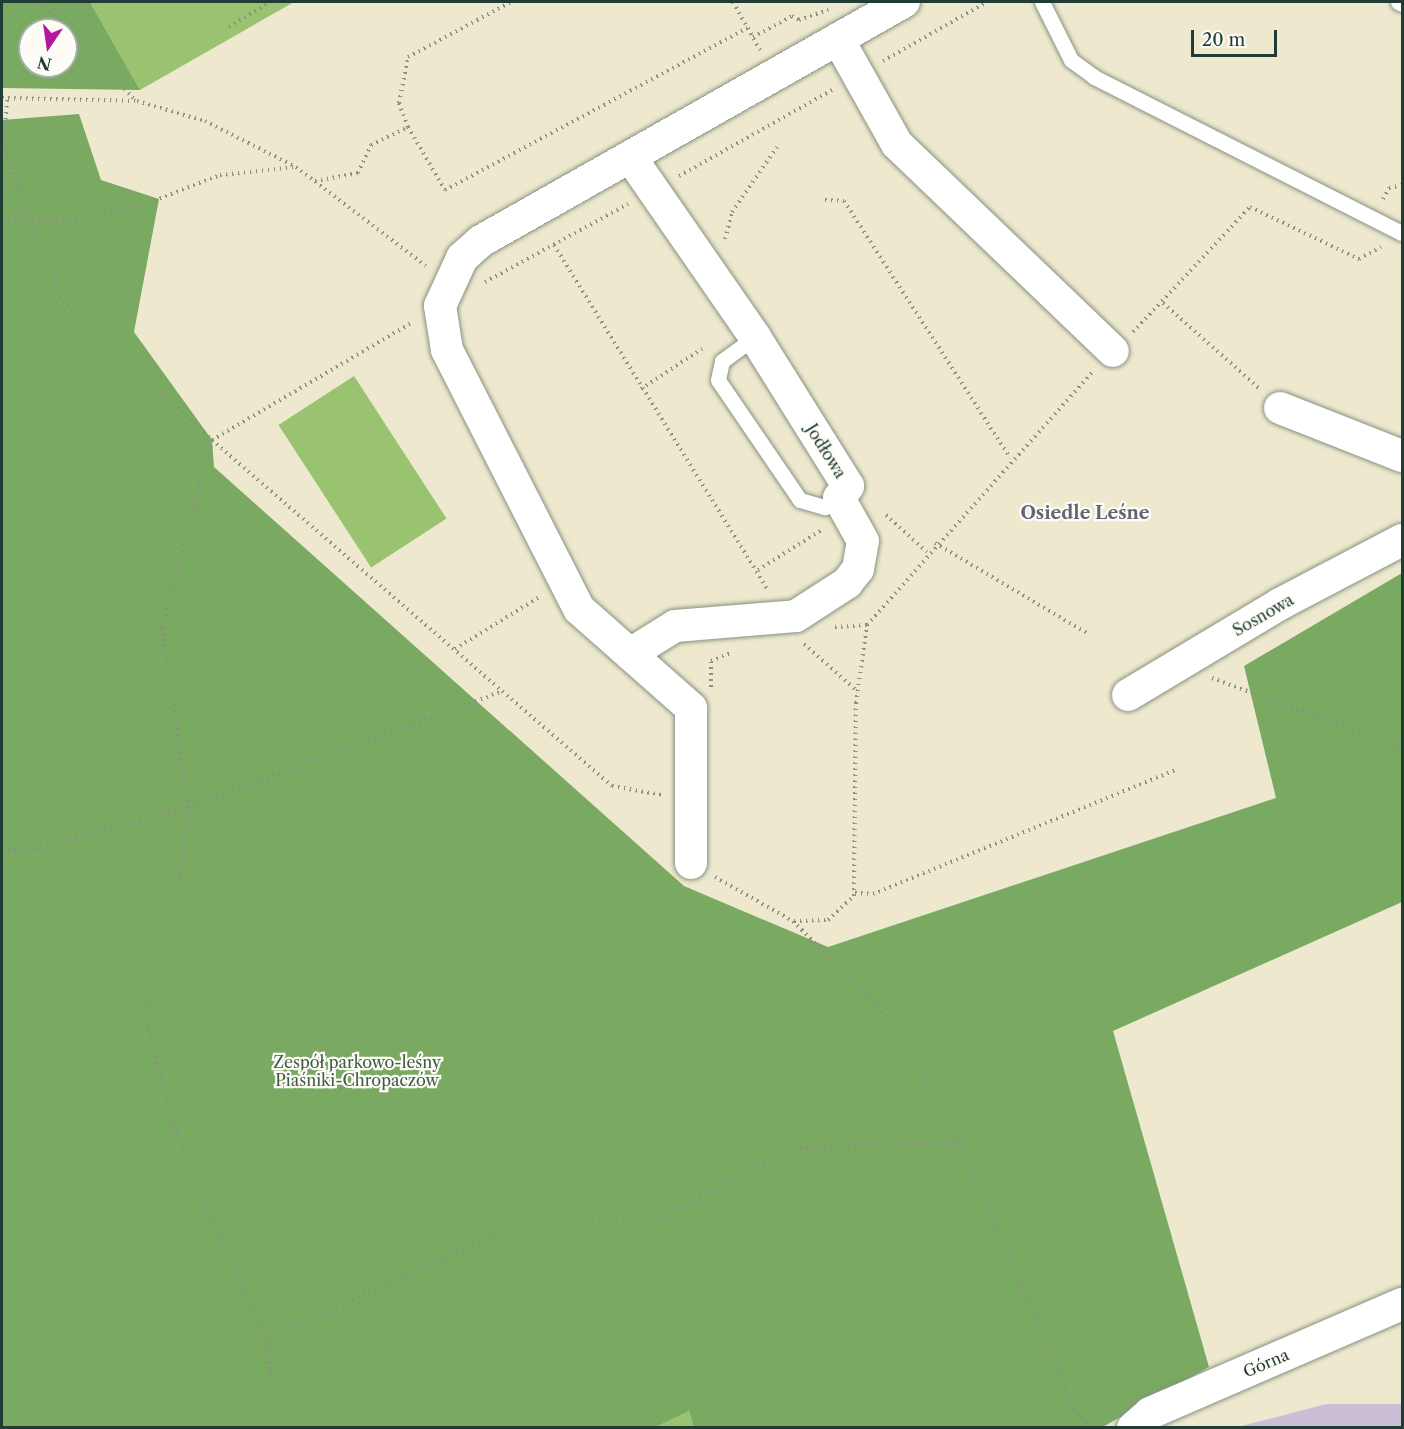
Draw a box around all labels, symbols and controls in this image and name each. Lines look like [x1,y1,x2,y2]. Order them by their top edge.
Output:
north arrow [18,18,78,78]
scale bar [1194,18,1280,56]
text: 20 m [1202,29,1245,51]
text: N [35,52,53,75]
street label: Jodłowa [802,420,850,482]
district label: Osiedle Leśne [1020,502,1150,524]
street label: Sosnowa [1229,590,1297,640]
park label: Zespół parkowo-leśny Piaśniki-Chropaczów [273,1052,441,1090]
street label: Górna [1240,1345,1292,1381]

